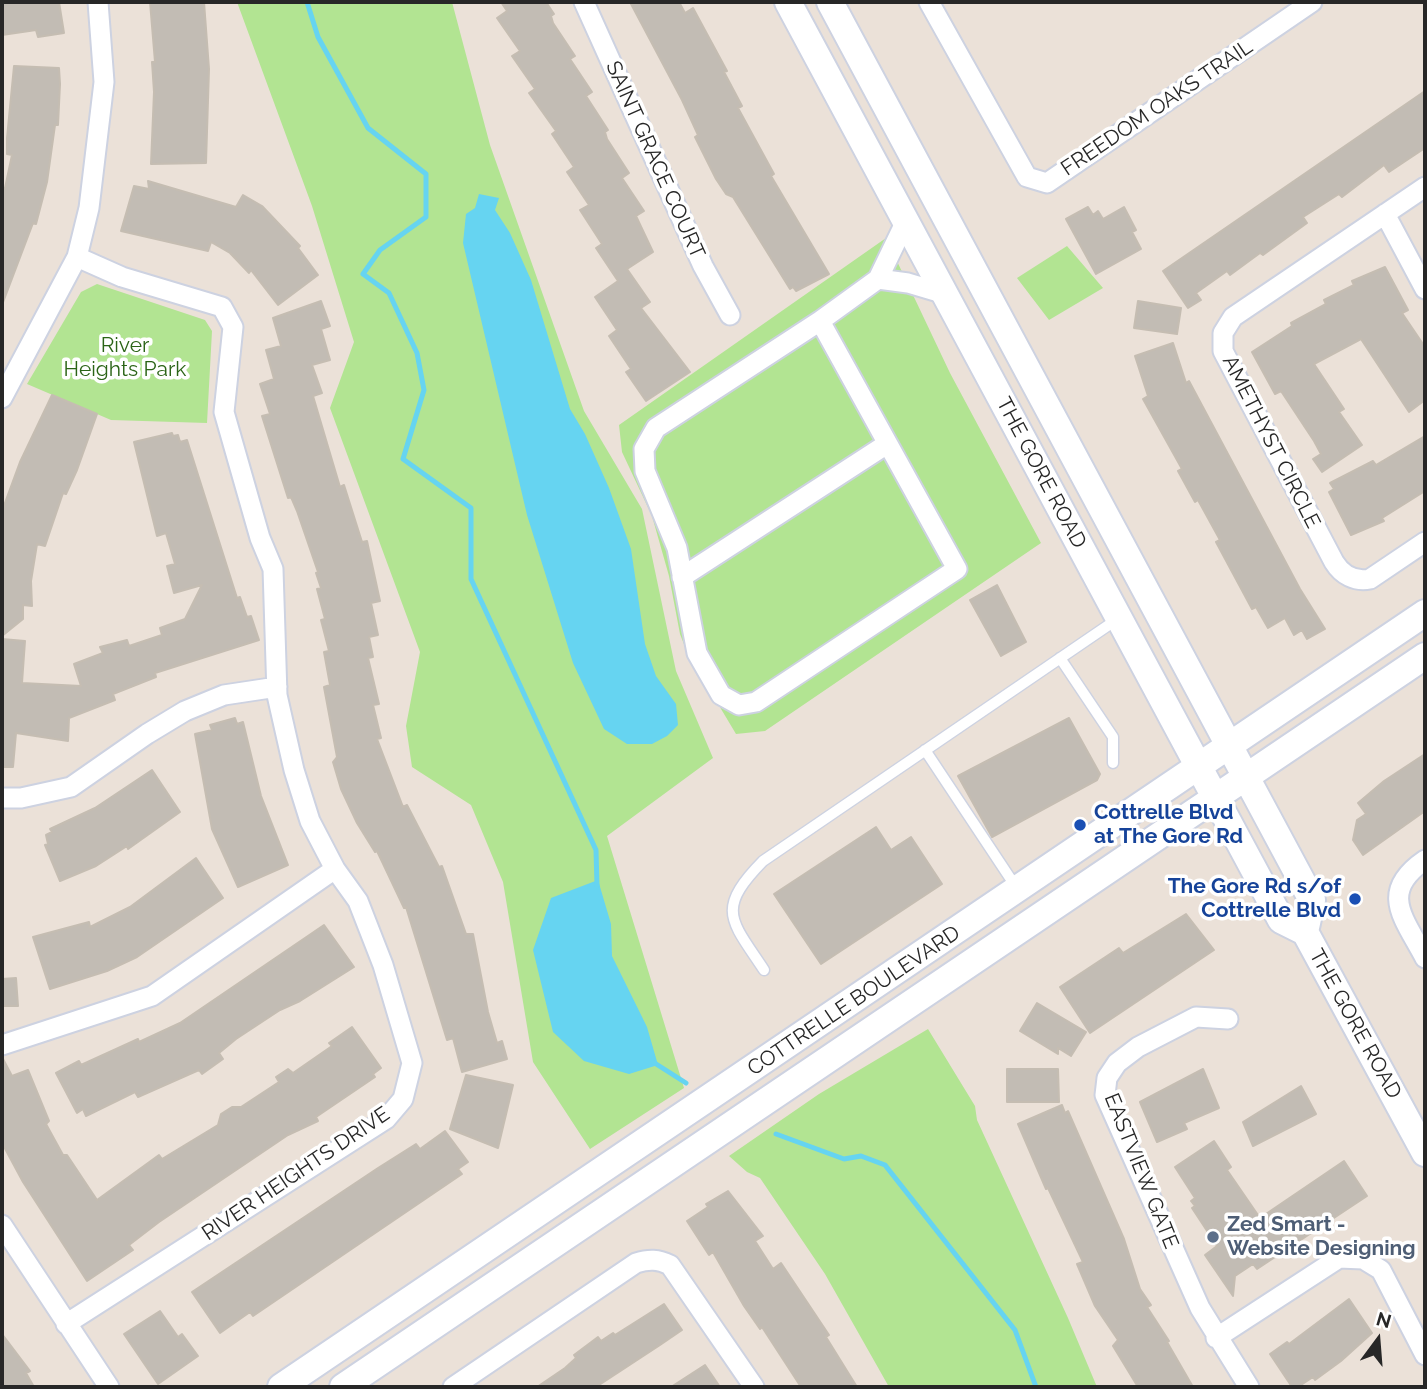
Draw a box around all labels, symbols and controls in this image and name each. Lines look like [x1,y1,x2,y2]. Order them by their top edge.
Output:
street label: FREEDOM OAKS TRAIL [1057,35,1257,181]
street label: SAINT GRACE COURT [600,57,710,263]
park label: River Heights Park [64,333,186,383]
street label: AMETHYST CIRCLE [1217,351,1325,533]
street label: THE GORE ROAD [991,393,1091,553]
place label: Cottrelle Blvd at The Gore Rd [1094,800,1243,850]
marker: Cottrelle Blvd at The Gore Rd [1072,817,1088,833]
place label: The Gore Rd s/of Cottrelle Blvd [1168,874,1341,924]
marker: The Gore Rd s/of Cottrelle Blvd [1347,891,1363,907]
street label: COTTRELLE BOULEVARD [743,920,965,1082]
street label: THE GORE ROAD [1303,945,1407,1103]
street label: EASTVIEW GATE [1098,1090,1184,1252]
street label: RIVER HEIGHTS DRIVE [197,1102,395,1246]
place label: Zed Smart - Website Designing [1227,1212,1416,1262]
marker: Zed Smart - Website Designing [1205,1229,1221,1245]
north arrow [1343,1305,1413,1375]
text: N [1374,1307,1394,1332]

